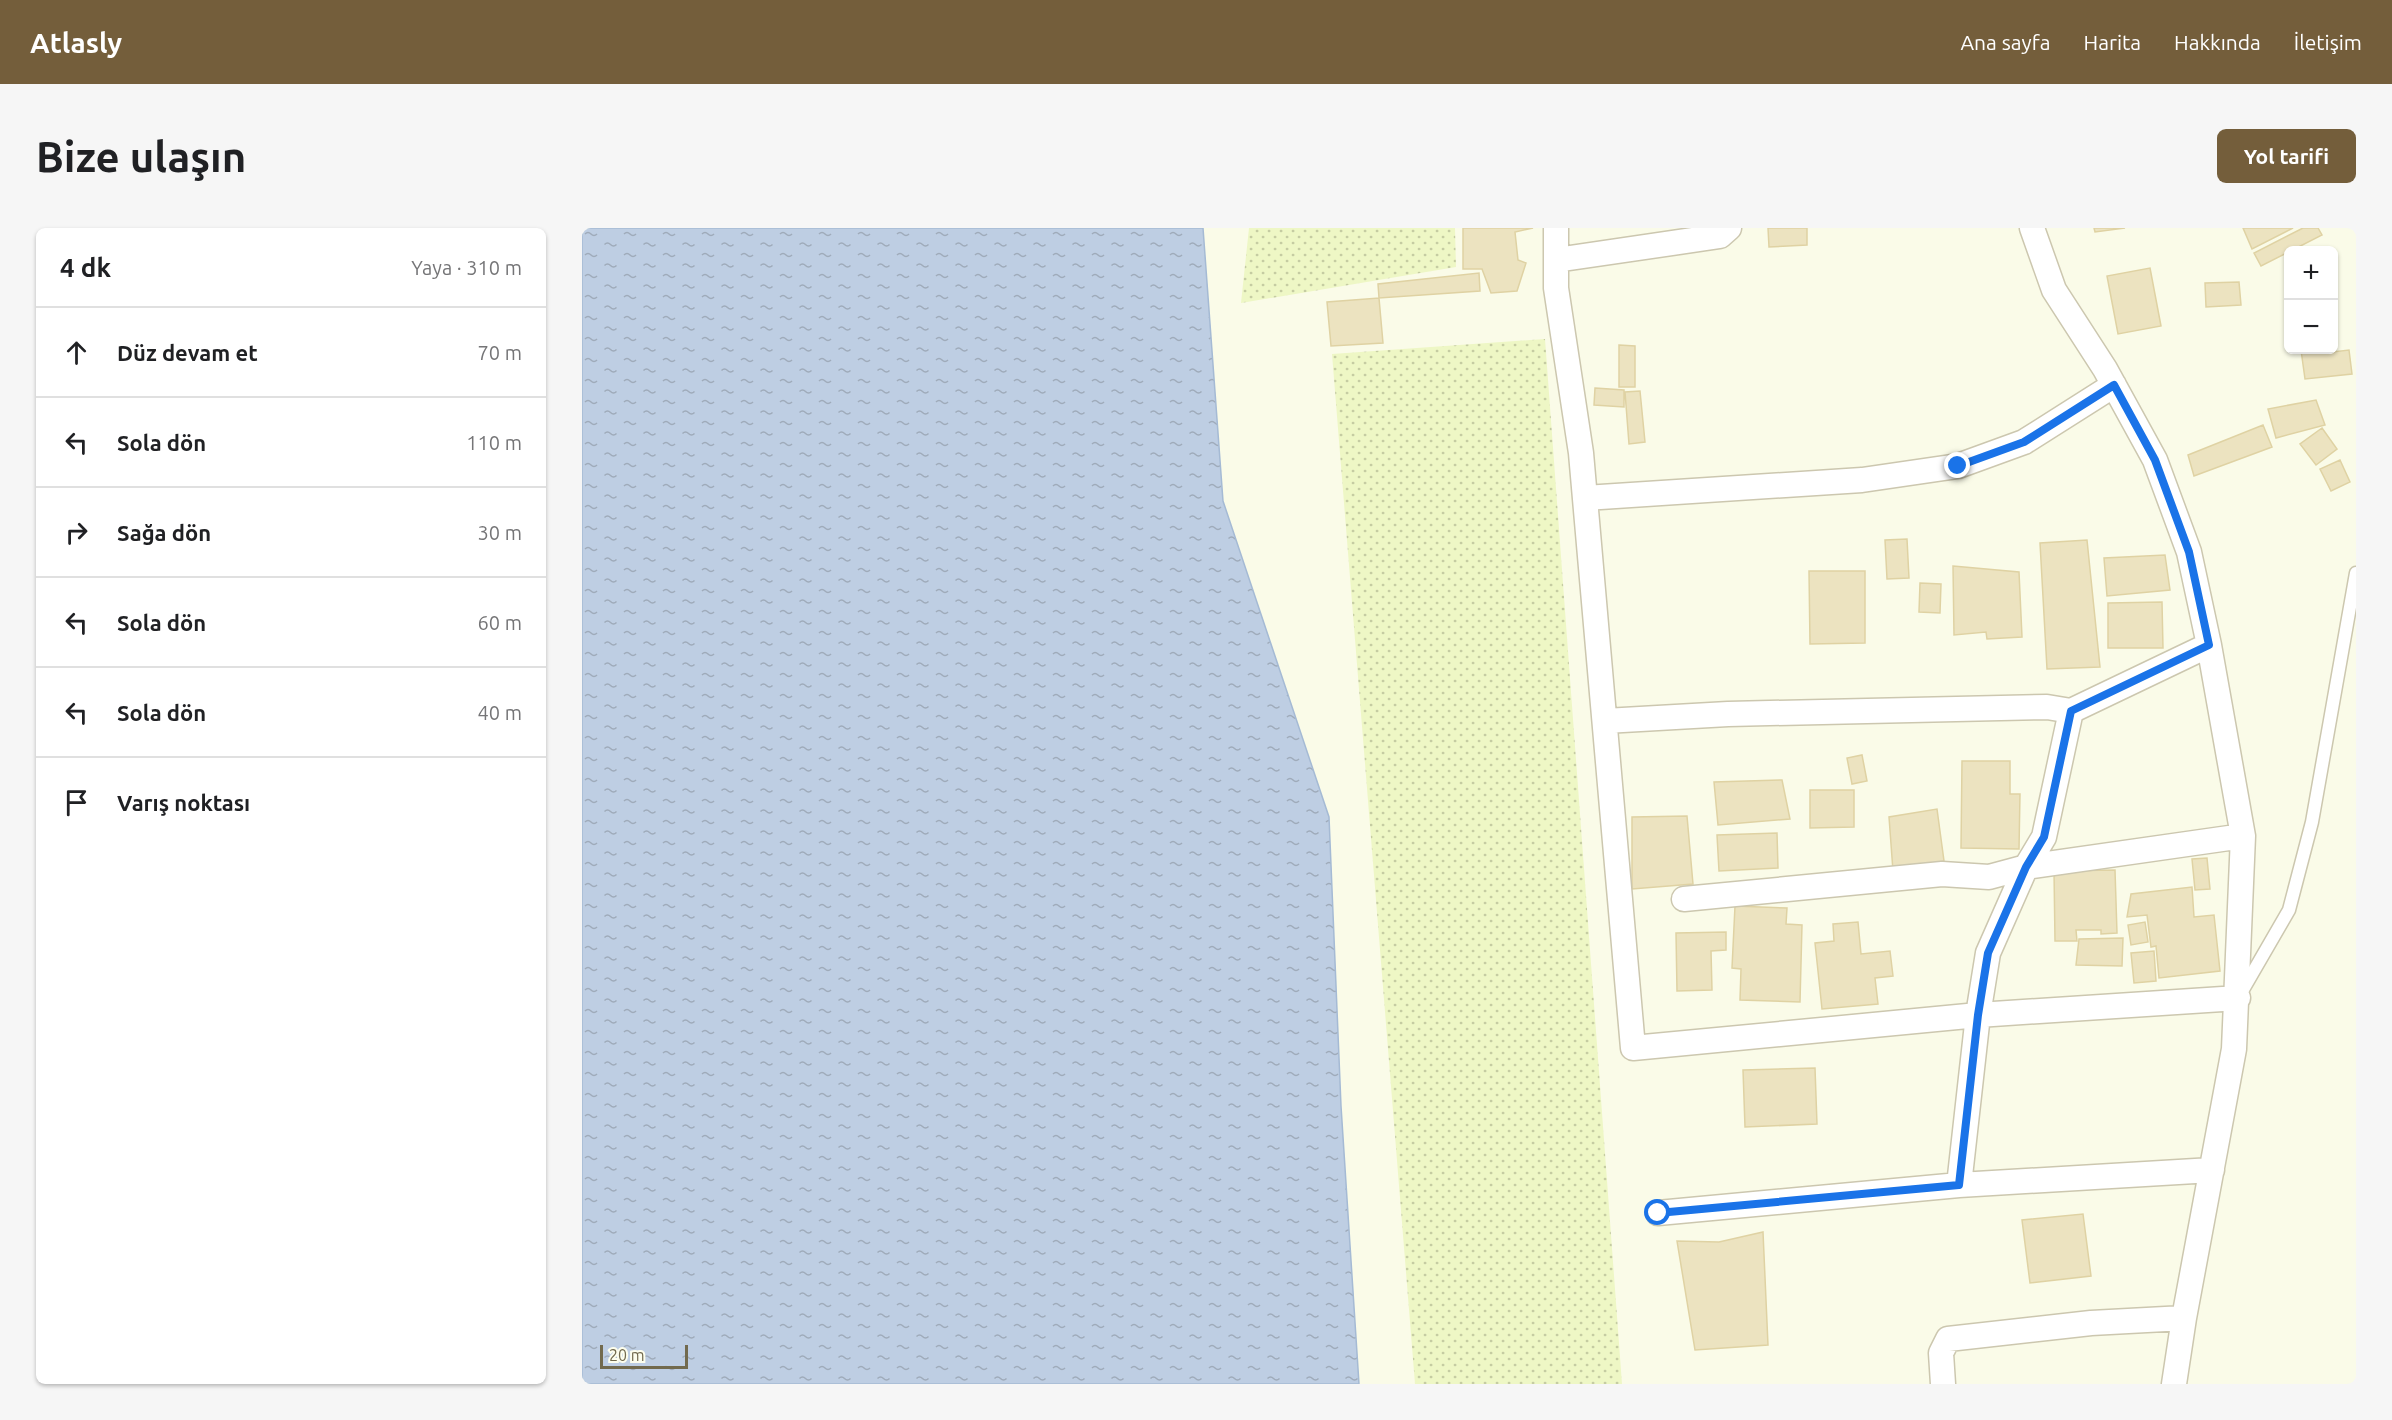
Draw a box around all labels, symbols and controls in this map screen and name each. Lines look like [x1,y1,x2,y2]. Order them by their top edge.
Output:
text: Atlasly [30,27,122,58]
text: Ana sayfa [1960,30,2051,54]
text: Harita [2084,30,2141,54]
text: Hakkında [2174,30,2261,54]
text: İletişim [2294,30,2362,54]
button: Yol tarifi [2217,129,2356,183]
text: Bize ulaşın [36,133,246,180]
map controls [2284,246,2338,354]
button: + [2284,246,2338,300]
text: 4 dk [60,253,111,282]
text: Yaya · 310 m [411,256,522,279]
button: − [2284,300,2338,354]
icon: ahead [60,336,93,369]
text: Düz devam et [117,340,258,365]
text: 70 m [478,341,522,364]
icon: left [60,426,93,459]
text: Sola dön [117,430,206,455]
text: 110 m [466,431,522,454]
route end [1944,452,1970,478]
icon: right [60,516,93,549]
text: Sağa dön [117,520,211,545]
text: 30 m [478,521,522,544]
icon: left [60,606,93,639]
text: Sola dön [117,610,206,635]
text: 60 m [478,611,522,634]
icon: left [60,696,93,729]
text: Sola dön [117,700,206,725]
text: 40 m [478,701,522,724]
icon: arrive [60,786,93,819]
text: Varış noktası [117,790,250,815]
route start [1644,1199,1670,1225]
scale bar [600,1342,688,1370]
text: 20 m [609,1346,645,1364]

